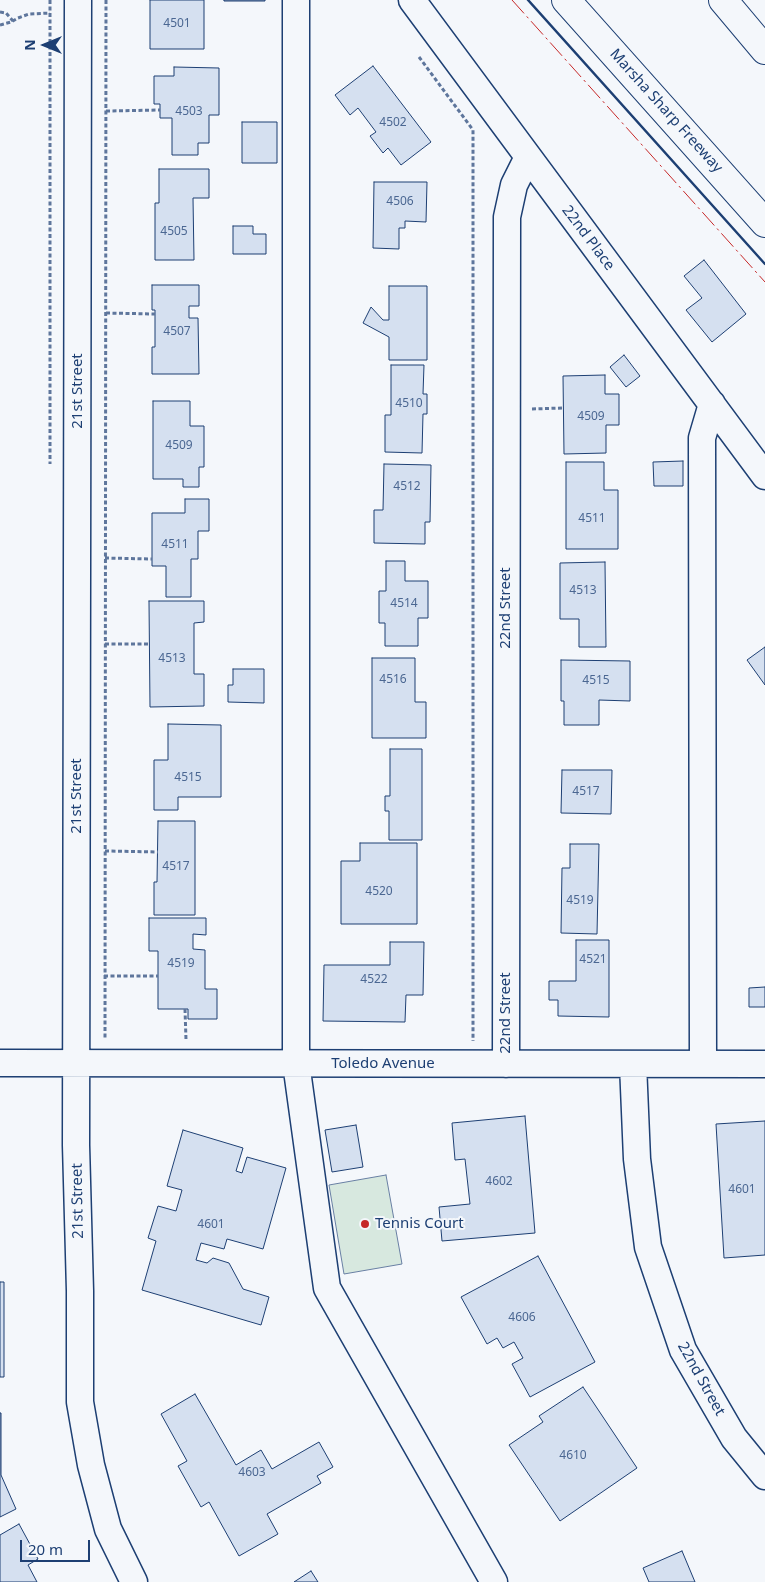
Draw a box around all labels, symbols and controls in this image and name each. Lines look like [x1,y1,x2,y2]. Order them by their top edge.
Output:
house number: 4501 [163,17,191,31]
north arrow [20,20,70,70]
text: N [20,39,39,51]
street label: Marsha Sharp Freeway [606,45,726,177]
house number: 4503 [175,105,203,119]
house number: 4502 [379,116,407,130]
house number: 4506 [386,195,414,209]
street label: 22nd Place [558,202,618,274]
house number: 4505 [160,225,188,239]
house number: 4507 [163,325,191,339]
street label: 21st Street [69,353,87,429]
house number: 4510 [395,397,423,411]
house number: 4509 [577,410,605,424]
house number: 4509 [165,439,193,453]
house number: 4512 [393,480,421,494]
house number: 4511 [578,512,606,526]
house number: 4511 [161,538,189,552]
street label: 22nd Street [497,567,515,649]
house number: 4513 [569,584,597,598]
house number: 4514 [390,597,418,611]
house number: 4513 [158,652,186,666]
house number: 4516 [379,673,407,687]
house number: 4515 [582,674,610,688]
street label: 21st Street [68,758,86,834]
house number: 4515 [174,771,202,785]
house number: 4517 [572,785,600,799]
house number: 4517 [162,860,190,874]
house number: 4520 [365,885,393,899]
house number: 4519 [566,894,594,908]
house number: 4521 [579,953,607,967]
house number: 4519 [167,957,195,971]
street label: 22nd Street [497,972,515,1054]
house number: 4522 [360,973,388,987]
street label: Toledo Avenue [331,1055,435,1073]
street label: 21st Street [68,1163,88,1239]
house number: 4602 [485,1175,513,1189]
house number: 4601 [728,1183,756,1197]
place label: Tennis Court [375,1215,464,1233]
house number: 4601 [197,1218,225,1232]
marker: Tennis Court [359,1218,371,1230]
house number: 4606 [508,1311,536,1325]
street label: 22nd Street [673,1339,729,1419]
house number: 4610 [559,1449,587,1463]
house number: 4603 [238,1466,266,1480]
scale bar [22,1530,92,1562]
text: 20 m [28,1539,63,1559]

